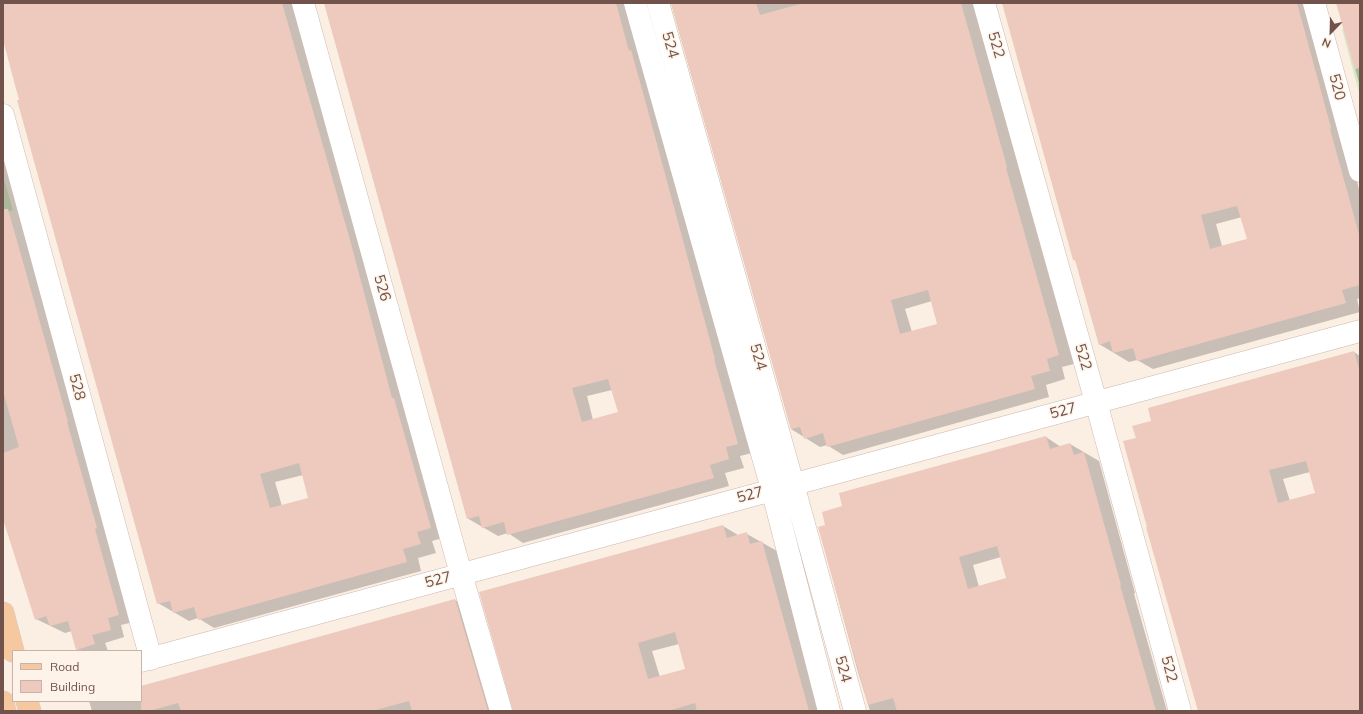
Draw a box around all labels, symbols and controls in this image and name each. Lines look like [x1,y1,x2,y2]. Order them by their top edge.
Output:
north arrow [1311,12,1351,52]
street label: 524 [658,30,682,60]
street label: 522 [984,30,1008,60]
text: N [1320,35,1333,51]
street label: 520 [1325,72,1349,102]
street label: 526 [370,273,394,303]
street label: 524 [746,342,770,372]
street label: 522 [1071,342,1095,372]
street label: 528 [65,372,89,402]
street label: 527 [1048,399,1078,423]
street label: 527 [735,483,765,507]
street label: 527 [423,568,453,592]
legend [12,650,142,702]
street label: 524 [831,654,855,684]
street label: 522 [1157,654,1181,684]
text: Road [50,659,79,674]
text: Building [50,679,95,694]

